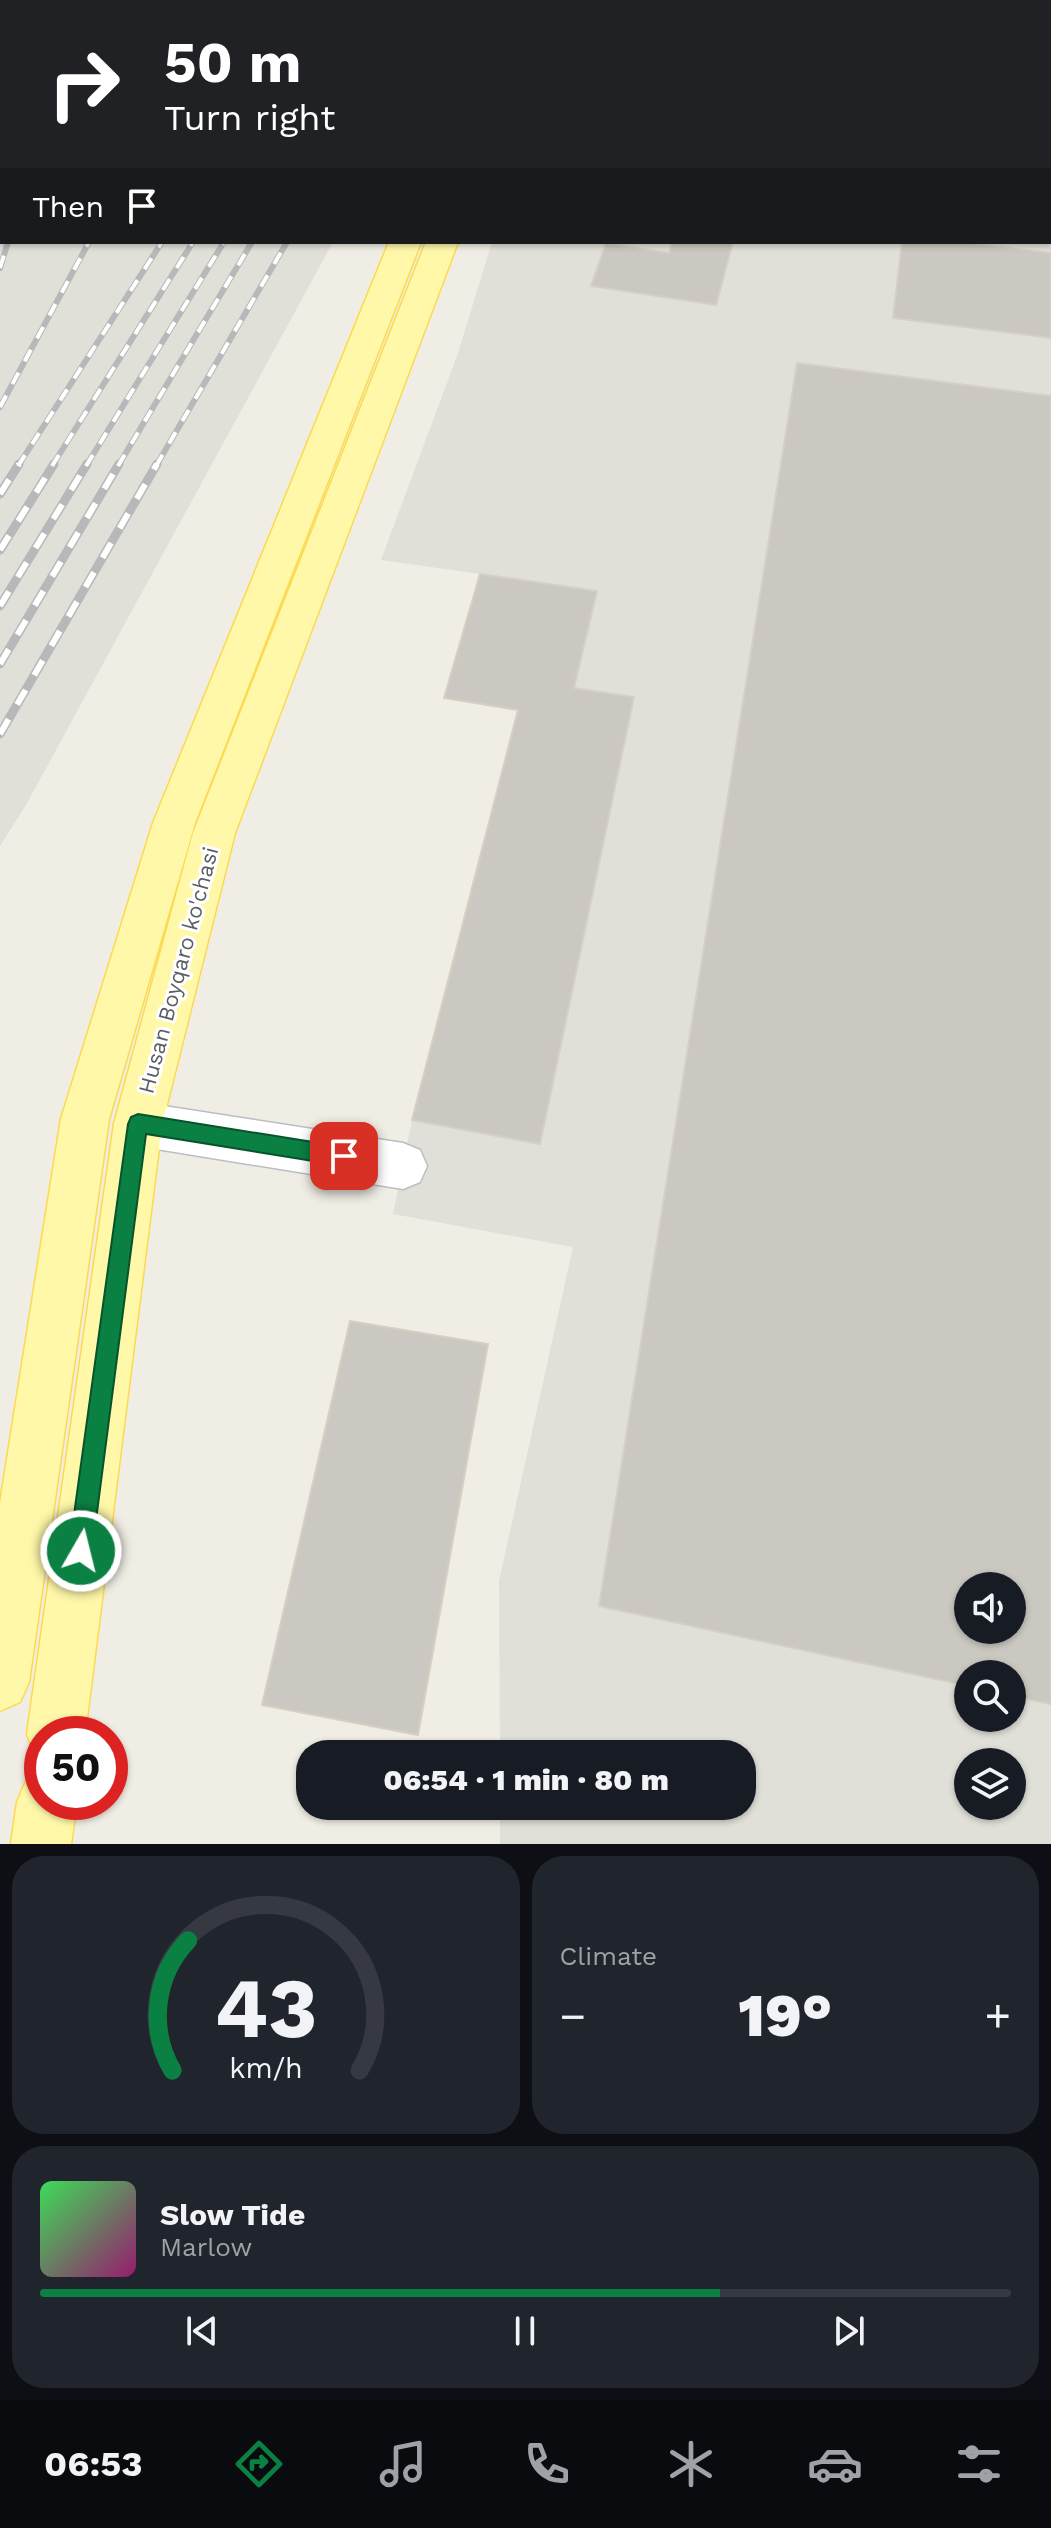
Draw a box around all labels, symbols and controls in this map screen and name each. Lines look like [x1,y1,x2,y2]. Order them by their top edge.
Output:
text: 50 m [164,30,301,96]
icon: right [32,32,136,136]
text: Turn right [164,97,335,139]
icon: arrive [120,184,164,228]
text: Then [32,189,104,224]
street label: Husan Boyqaro ko'chasi [134,844,223,1096]
pin [310,1122,378,1190]
icon: arrive [322,1134,366,1178]
position arrow [39,1509,123,1593]
map controls [954,1572,1026,1820]
button: sound [954,1572,1026,1644]
button: search [954,1660,1026,1732]
speed limit sign: 50 [24,1716,128,1820]
button: layers [954,1748,1026,1820]
text: 06:54 · 1 min · 80 m [383,1762,669,1797]
text: Climate [560,1941,657,1971]
text: 43 [214,1960,317,2057]
text: 19° [738,1980,832,2051]
text: − [560,1990,586,2042]
text: + [984,1990,1011,2042]
text: km/h [229,2051,303,2085]
text: Slow Tide [160,2197,305,2232]
text: Marlow [160,2232,252,2262]
icon: previous [180,2309,224,2353]
icon: pause [503,2309,547,2353]
icon: next [827,2309,871,2353]
icon: directions [231,2436,287,2492]
icon: music [375,2436,431,2492]
icon: phone [519,2436,575,2492]
icon: climate [663,2436,719,2492]
icon: car [807,2436,863,2492]
icon: filters [951,2436,1007,2492]
text: 06:53 [44,2443,143,2485]

